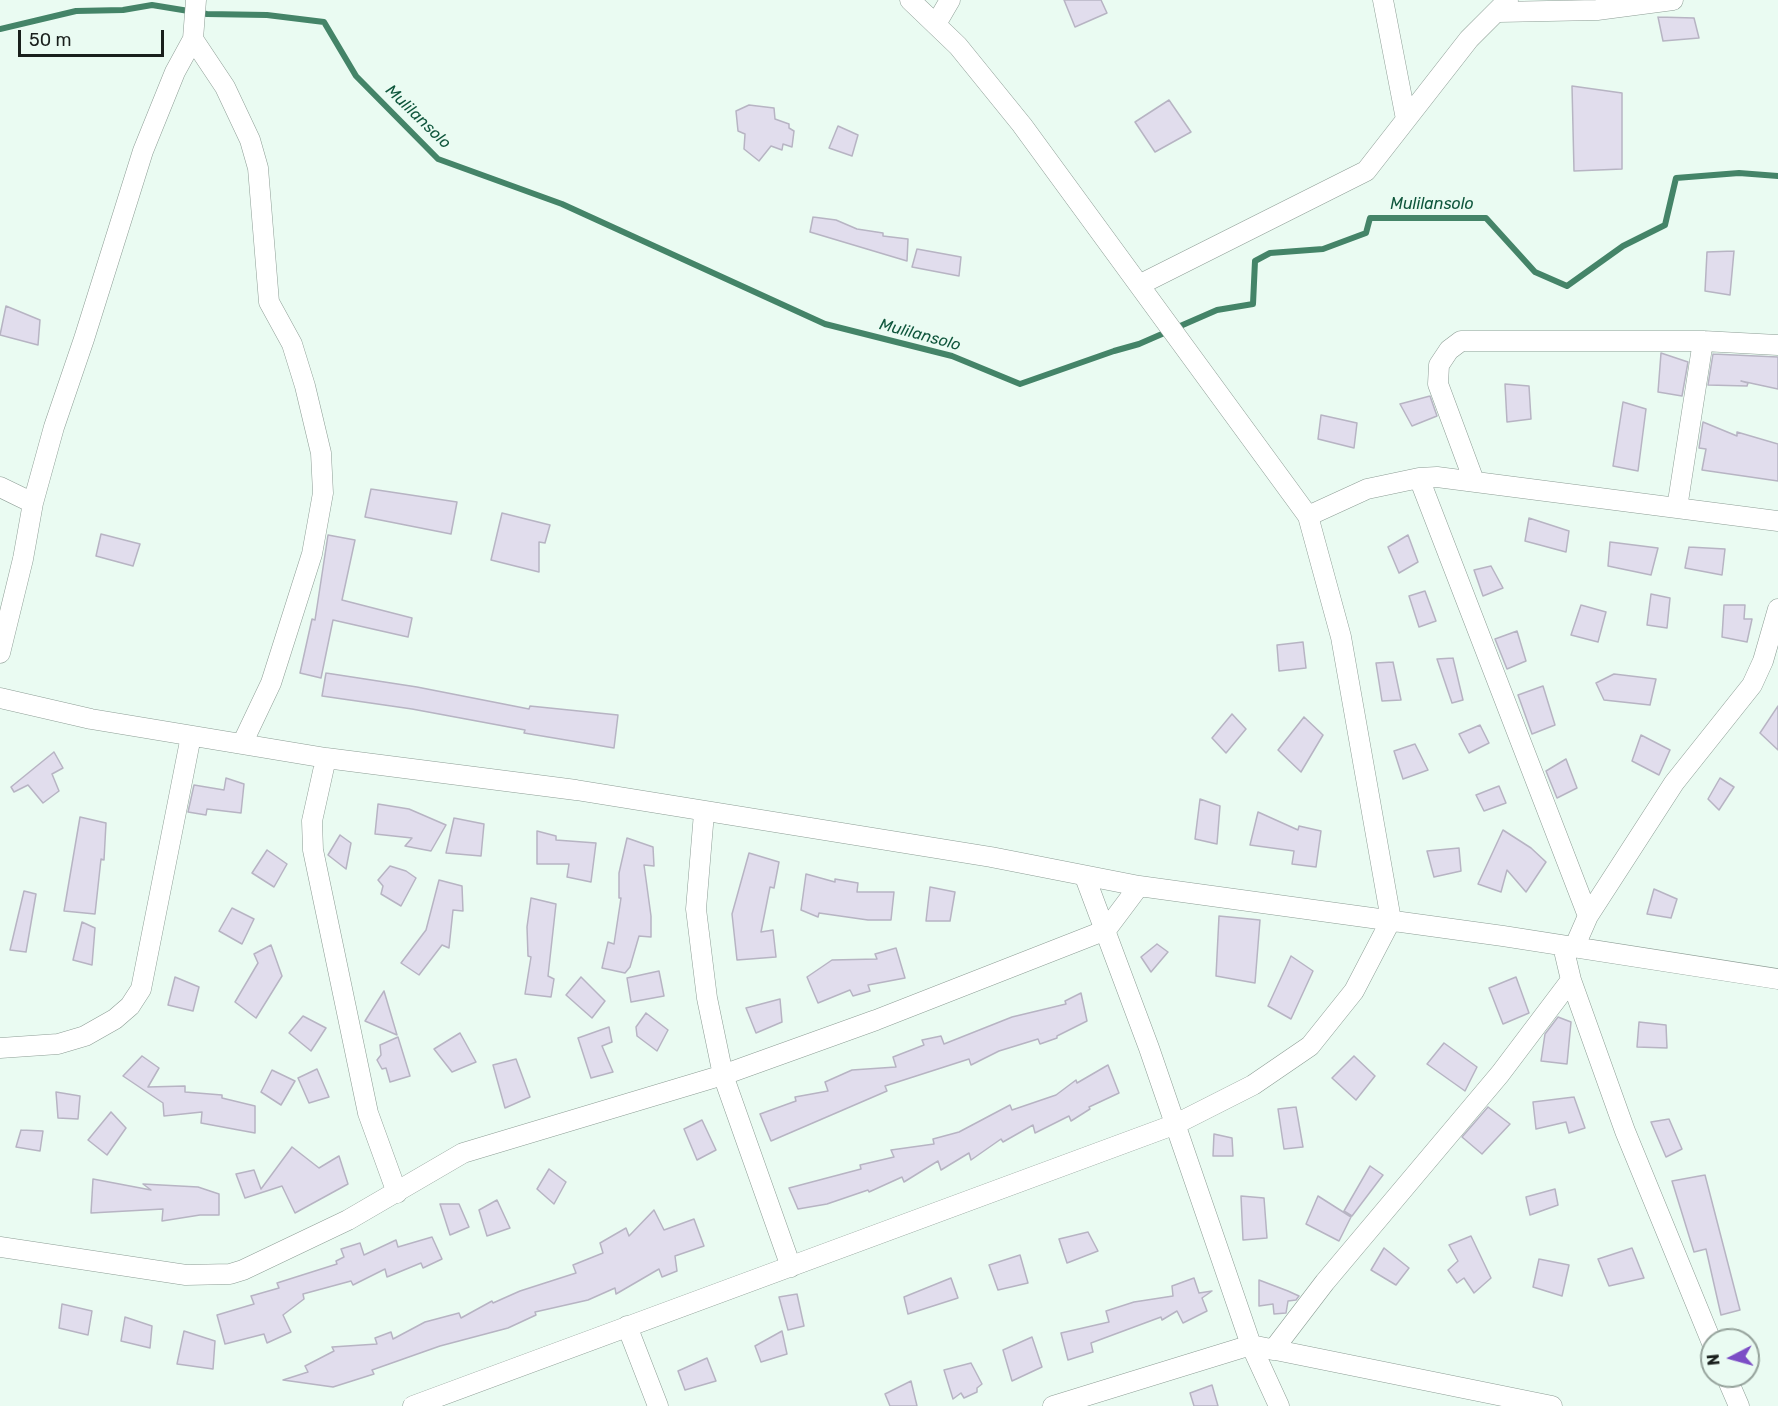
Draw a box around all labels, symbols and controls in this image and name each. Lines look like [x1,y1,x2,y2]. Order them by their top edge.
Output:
scale bar [21,18,166,56]
text: 50 m [29,29,72,51]
water label: Mulilansolo [381,81,455,153]
water label: Mulilansolo [1390,194,1474,214]
water label: Mulilansolo [877,315,963,355]
north arrow [1700,1328,1760,1388]
text: N [1704,1353,1724,1366]

